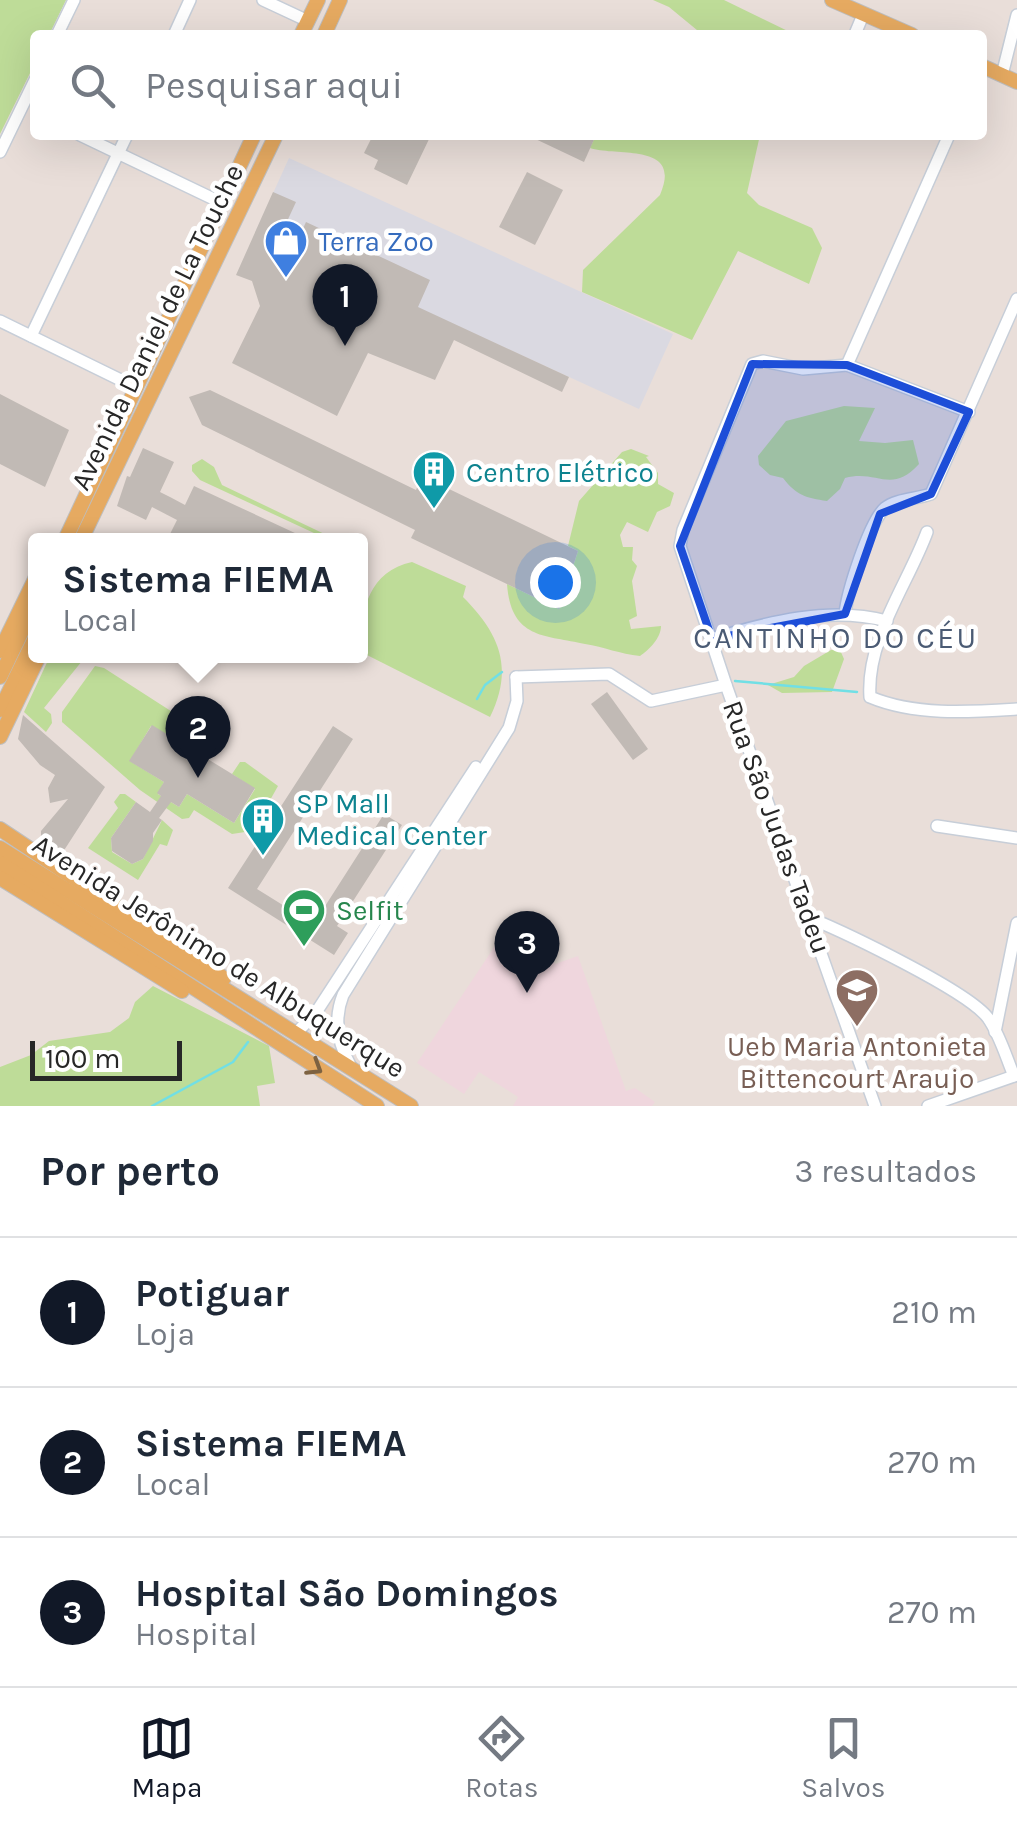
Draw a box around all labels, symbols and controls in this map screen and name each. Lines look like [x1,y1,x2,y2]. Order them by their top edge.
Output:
search box [30,30,987,140]
icon: search [65,58,120,113]
text: Pesquisar aqui [145,63,403,108]
street label: Avenida Daniel de La Touche [64,159,250,495]
shop icon: Terra Zoo [263,218,309,279]
place label: Terra Zoo [318,225,434,258]
pin: 1 [312,264,378,346]
building icon: Centro Elétrico [411,449,457,510]
place label: Centro Elétrico [466,456,654,489]
popup [28,533,368,663]
text: Sistema FIEMA [62,557,334,602]
your location [530,557,581,608]
text: Local [62,602,138,639]
district label: CANTINHO DO CÉU [693,620,979,656]
pin: 2 [166,696,230,778]
street label: Rua São Judas Tadeu [716,696,838,958]
place label: SP Mall Medical Center [296,787,488,852]
building icon: SP Mall Medical Center [240,796,286,857]
street label: Avenida Jerônimo de Albuquerque [27,827,411,1085]
sports icon: Selfit [281,887,327,948]
place label: Selfit [336,894,404,927]
pin: 3 [494,910,560,993]
school or university icon: Ueb Maria Antonieta Bittencourt Araujo [834,967,880,1028]
place label: Ueb Maria Antonieta Bittencourt Araujo [727,1030,987,1095]
scale bar [30,1036,182,1080]
text: 100 m [45,1042,120,1075]
one-way arrow [304,1055,322,1074]
text: Por perto [40,1146,220,1196]
text: 3 resultados [794,1153,977,1190]
text: Potiguar [135,1271,289,1316]
text: 1 [67,1294,78,1331]
text: 210 m [891,1294,977,1331]
text: Loja [135,1316,195,1353]
text: Sistema FIEMA [135,1421,406,1466]
text: 2 [63,1444,82,1481]
text: 270 m [887,1444,977,1481]
text: Local [135,1466,211,1503]
text: Hospital São Domingos [135,1571,558,1616]
text: 3 [63,1594,82,1631]
text: 270 m [887,1594,977,1631]
text: Hospital [135,1616,258,1653]
tab: Mapa [131,1711,202,1804]
tab: Rotas [465,1711,538,1804]
tab: Salvos [801,1711,886,1804]

